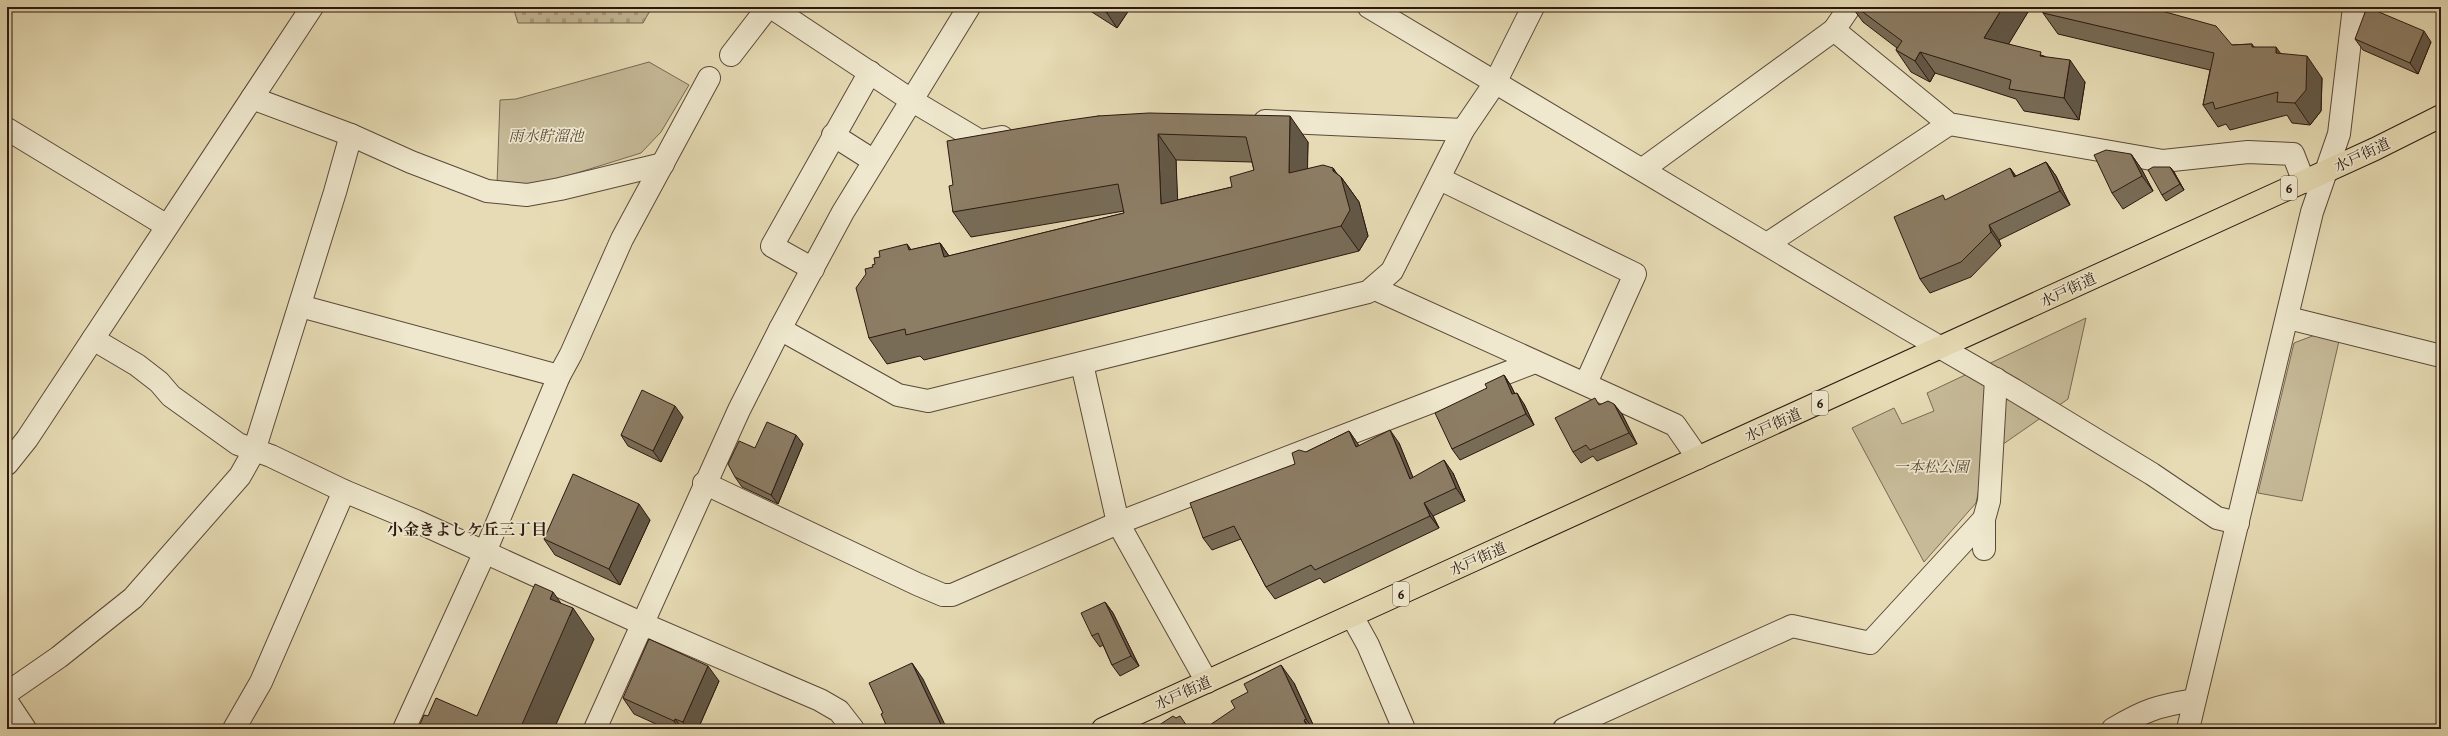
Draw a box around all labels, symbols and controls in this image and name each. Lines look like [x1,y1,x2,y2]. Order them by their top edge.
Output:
park label: 雨水貯溜池 [508,126,585,146]
street label: 水戸街道 [2331,133,2393,177]
road number: 6 [2281,176,2297,200]
street label: 水戸街道 [2037,268,2099,312]
road number: 6 [1812,391,1828,415]
street label: 水戸街道 [1742,404,1804,446]
park label: 一本松公園 [1893,457,1971,477]
district label: 小金きよしケ丘三丁目 [387,519,547,541]
street label: 水戸街道 [1447,538,1509,580]
road number: 6 [1393,582,1409,606]
street label: 水戸街道 [1152,672,1214,714]

